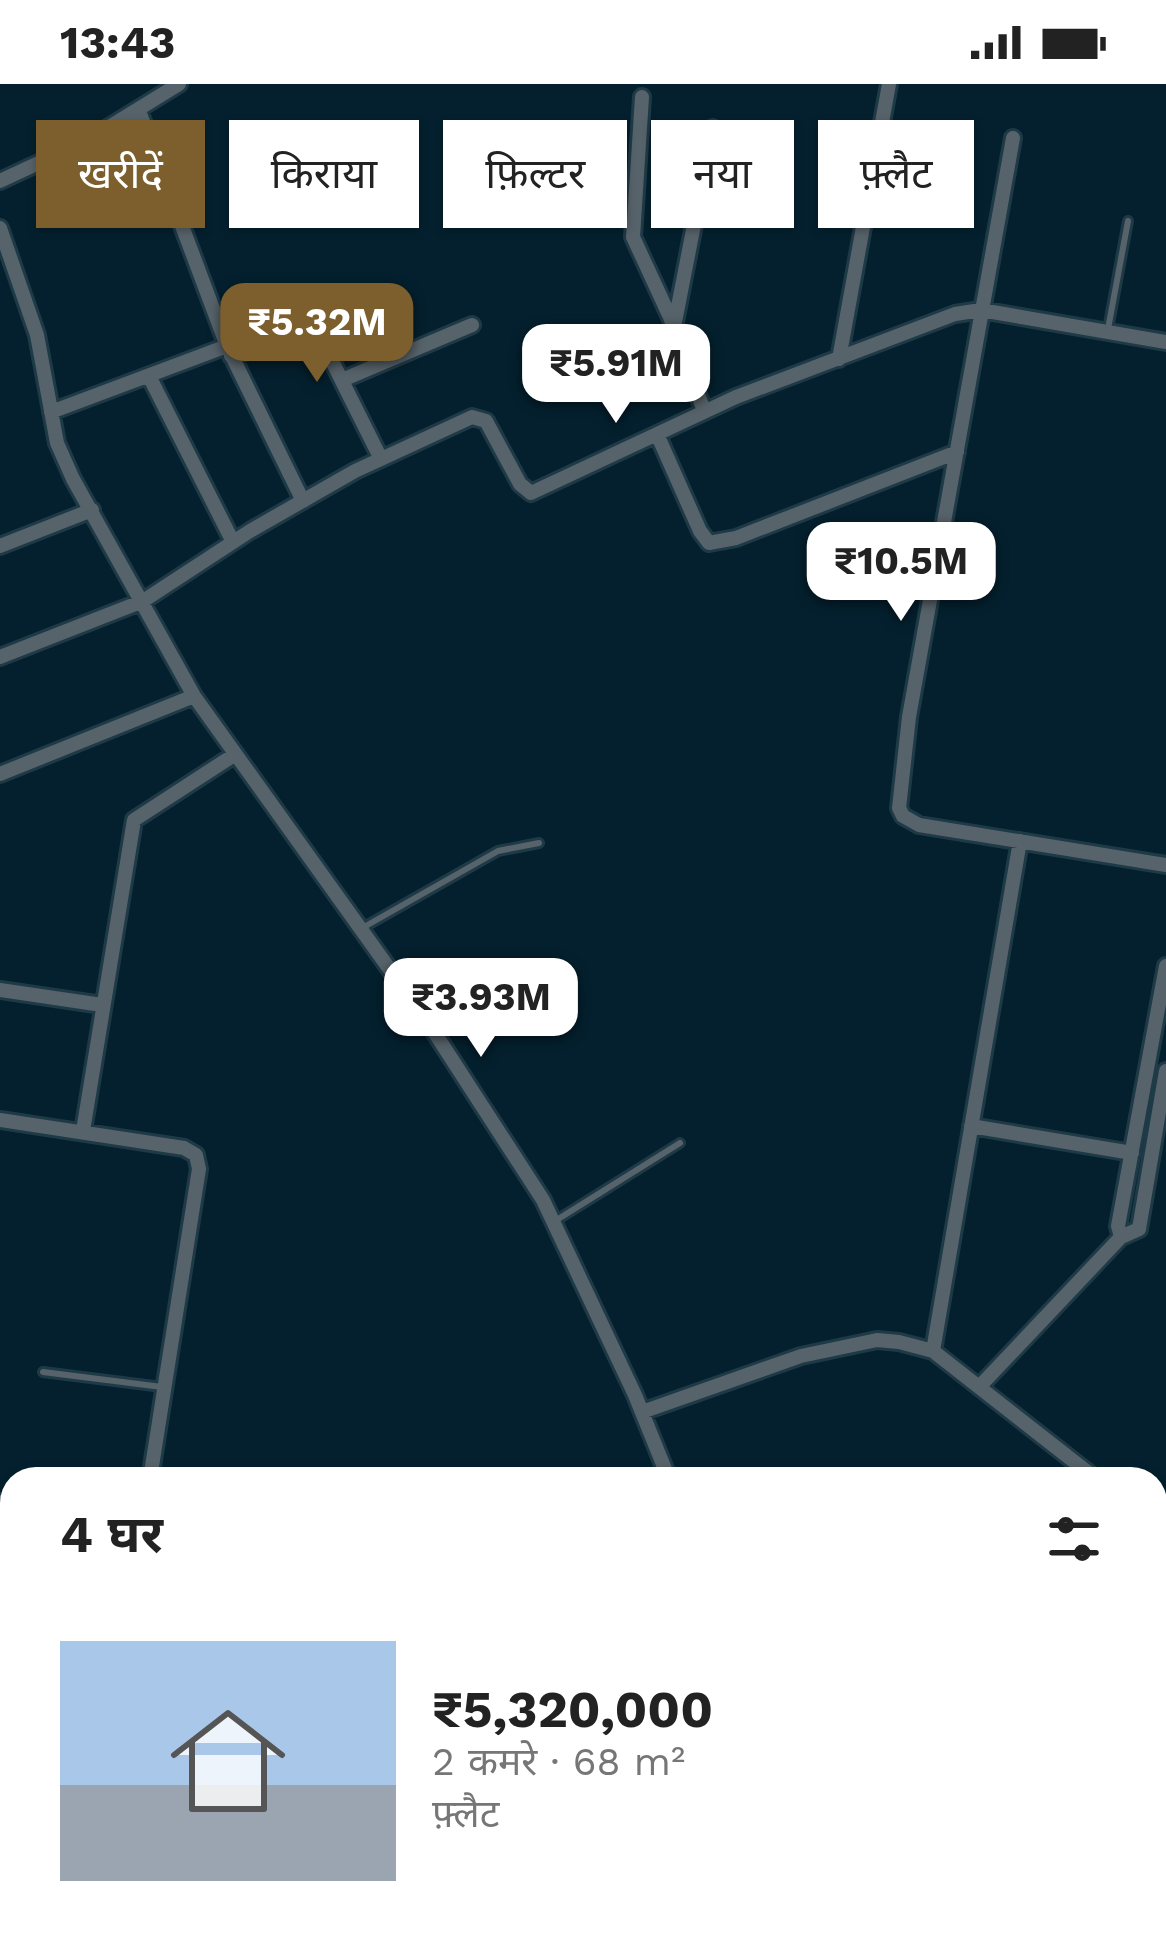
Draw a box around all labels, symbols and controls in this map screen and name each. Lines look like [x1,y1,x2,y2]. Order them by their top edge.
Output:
text: 13:43 [60,16,175,69]
chip: खरीदें [36,120,205,228]
chip: किराया [229,120,419,228]
chip: फ़िल्टर [443,120,627,228]
chip: नया [651,120,794,228]
chip: फ़्लैट [818,120,974,228]
pin: ₹5.32M [219,283,415,385]
text: ₹5.32M [247,299,387,344]
pin: ₹5.91M [518,324,714,426]
text: ₹5.91M [549,340,683,385]
pin: ₹10.5M [803,522,999,624]
text: ₹10.5M [834,538,968,583]
pin: ₹3.93M [383,958,579,1060]
text: ₹3.93M [411,974,551,1019]
text: 4 घर [60,1505,163,1564]
icon: filters [1041,1506,1107,1572]
text: ₹5,320,000 [432,1680,713,1739]
icon: home [156,1689,300,1833]
text: 2 कमरे · 68 m² [432,1739,685,1784]
text: फ़्लैट [432,1791,499,1836]

